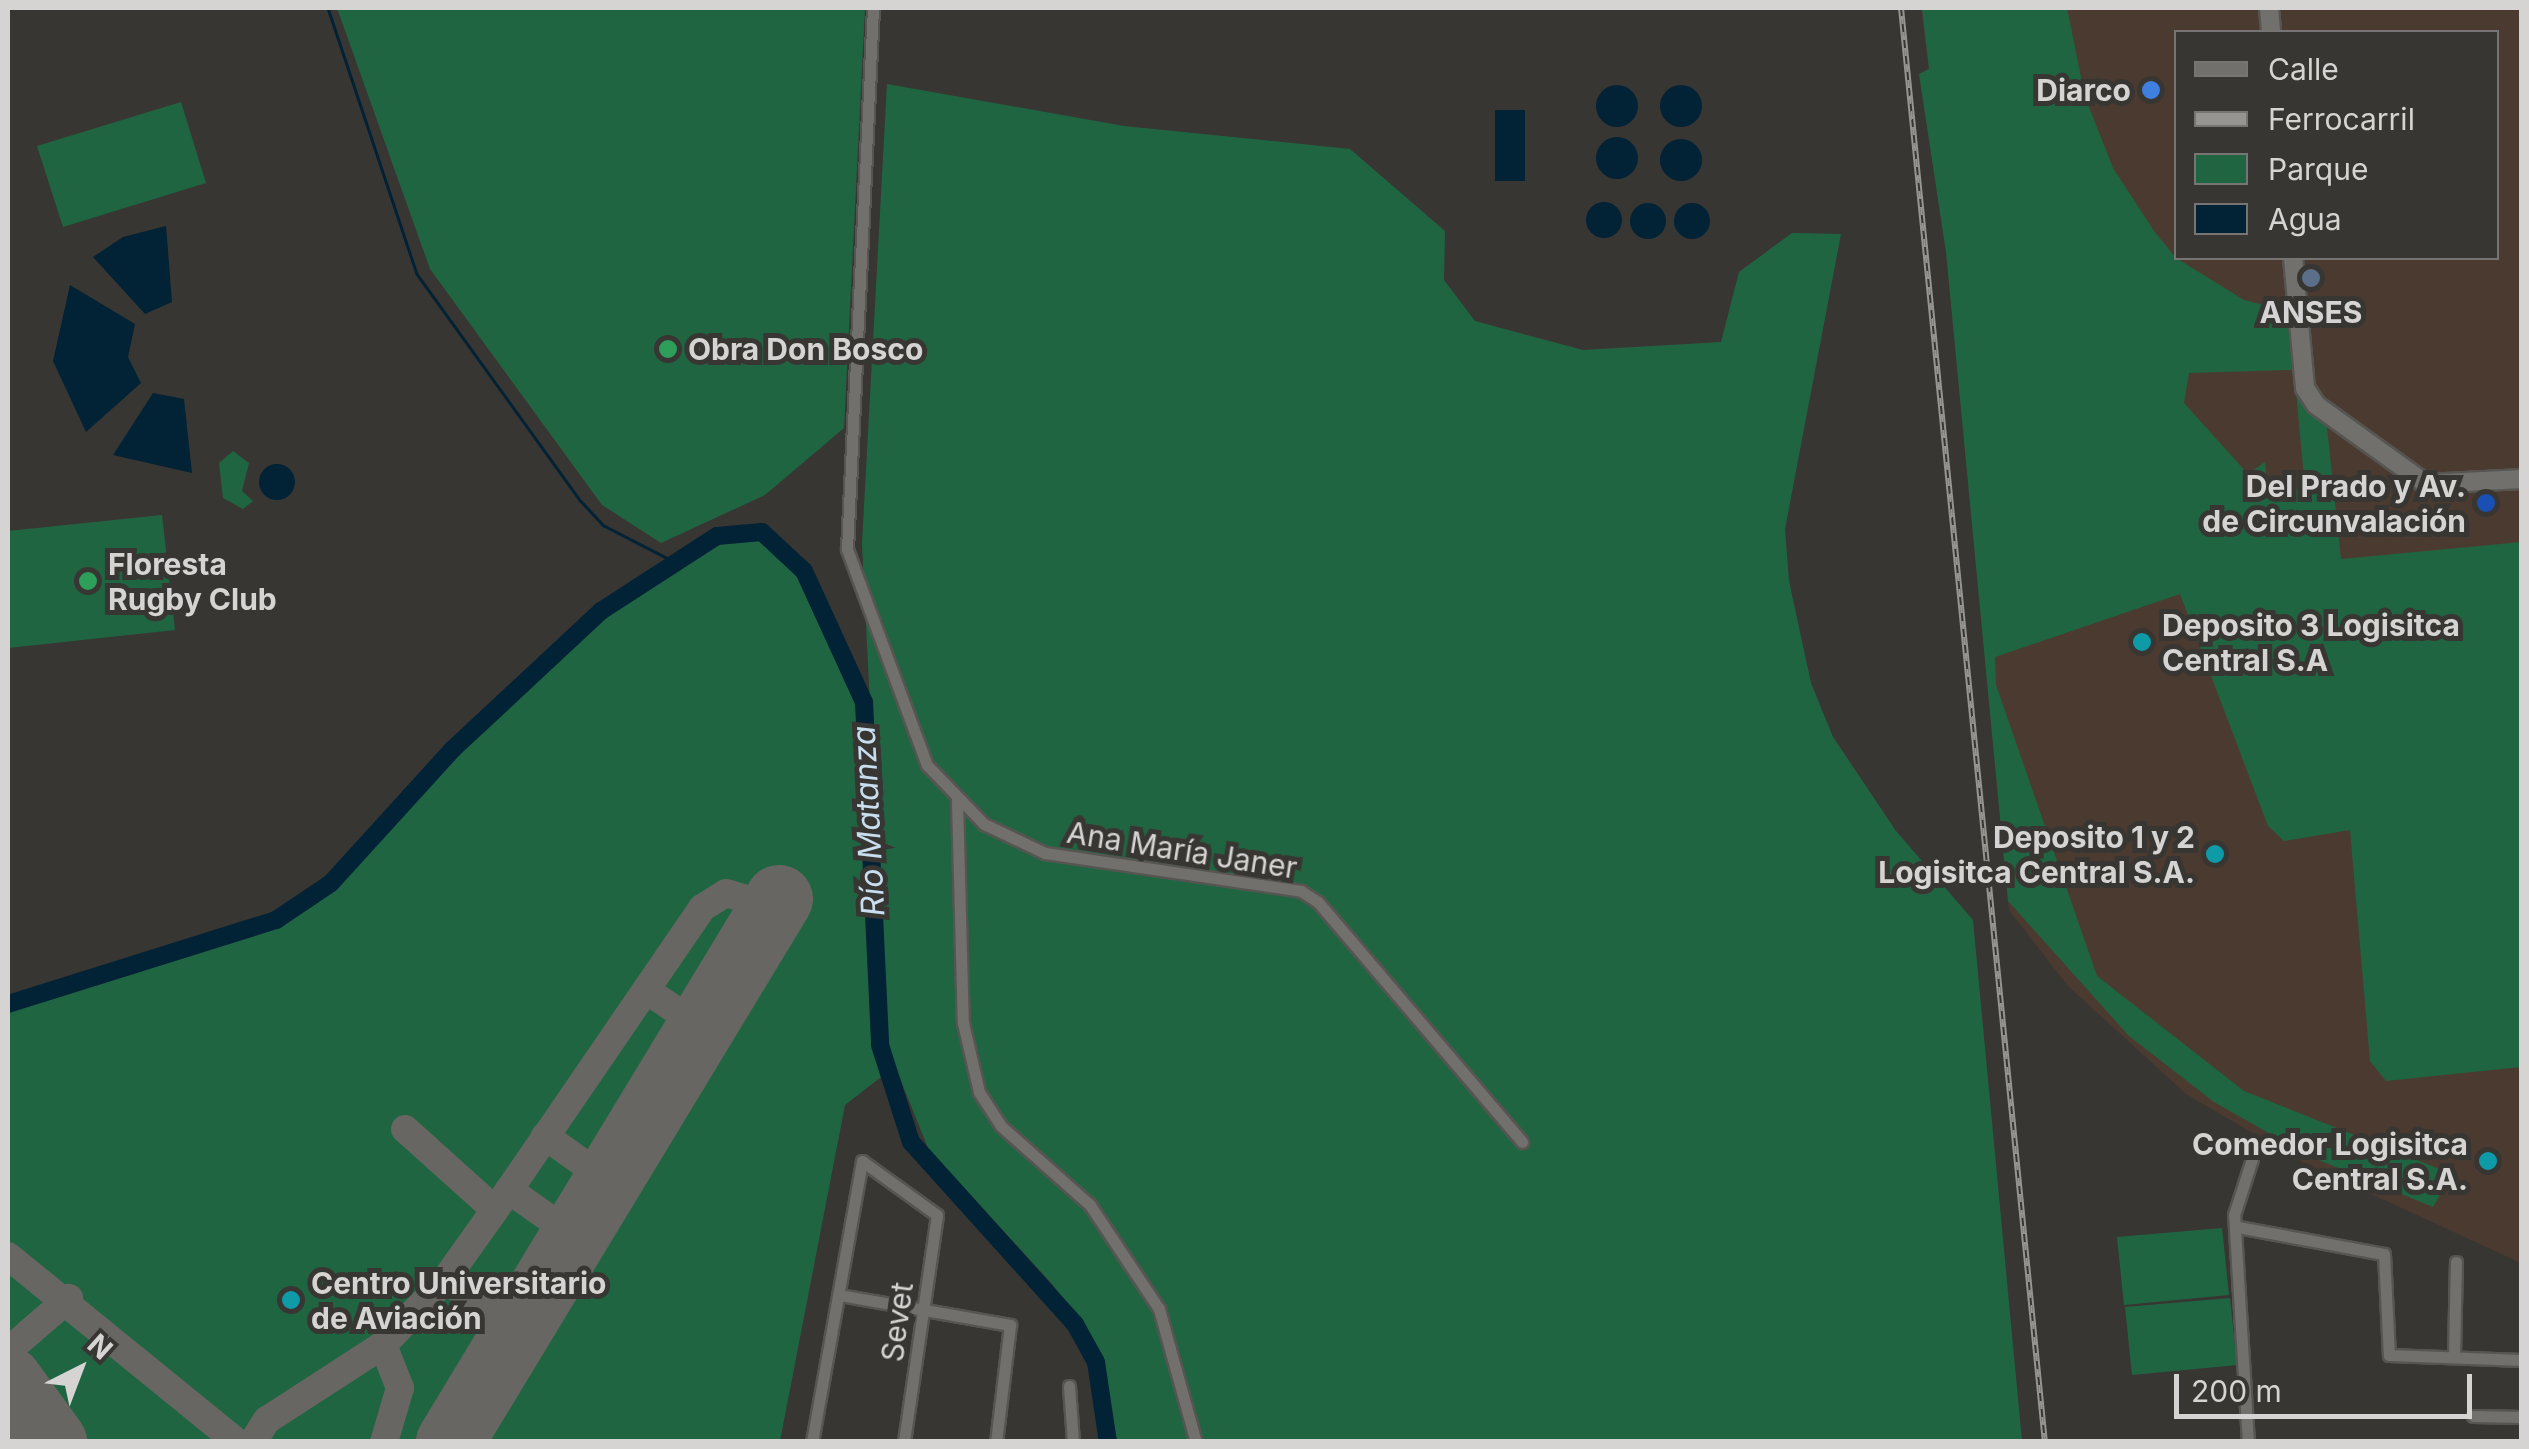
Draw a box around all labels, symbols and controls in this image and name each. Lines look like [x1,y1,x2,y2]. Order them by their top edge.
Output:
legend [2174,30,2499,260]
text: Calle [2268,51,2339,87]
place label: Diarco [2036,72,2131,108]
marker: Diarco [2140,79,2162,101]
text: Ferrocarril [2268,101,2415,137]
text: Parque [2268,151,2368,187]
text: Agua [2268,201,2342,237]
marker: ANSES [2300,267,2322,289]
place label: ANSES [2260,294,2362,330]
place label: Obra Don Bosco [688,331,923,367]
marker: Obra Don Bosco [657,338,679,360]
place label: Del Prado y Av. de Circunvalación [2202,468,2466,538]
marker: Del Prado y Av. de Circunvalación [2475,492,2497,514]
place label: Floresta Rugby Club [108,546,277,616]
marker: Floresta Rugby Club [77,570,99,592]
place label: Deposito 3 Logisitca Central S.A [2162,607,2460,678]
marker: Deposito 3 Logisitca Central S.A [2131,631,2153,653]
water label: Río Matanza [845,725,893,917]
street label: Ana María Janer [1064,814,1300,886]
place label: Deposito 1 y 2 Logisitca Central S.A. [1878,819,2195,890]
marker: Deposito 1 y 2 Logisitca Central S.A. [2204,843,2226,865]
place label: Comedor Logisitca Central S.A. [2192,1126,2468,1196]
marker: Comedor Logisitca Central S.A. [2477,1150,2499,1172]
place label: Centro Universitario de Aviación [311,1265,606,1336]
street label: Sevet [874,1280,920,1364]
marker: Centro Universitario de Aviación [280,1289,302,1311]
north arrow [30,1319,130,1419]
text: N [81,1327,119,1366]
scale bar [2179,1354,2476,1416]
text: 200 m [2191,1373,2282,1409]

